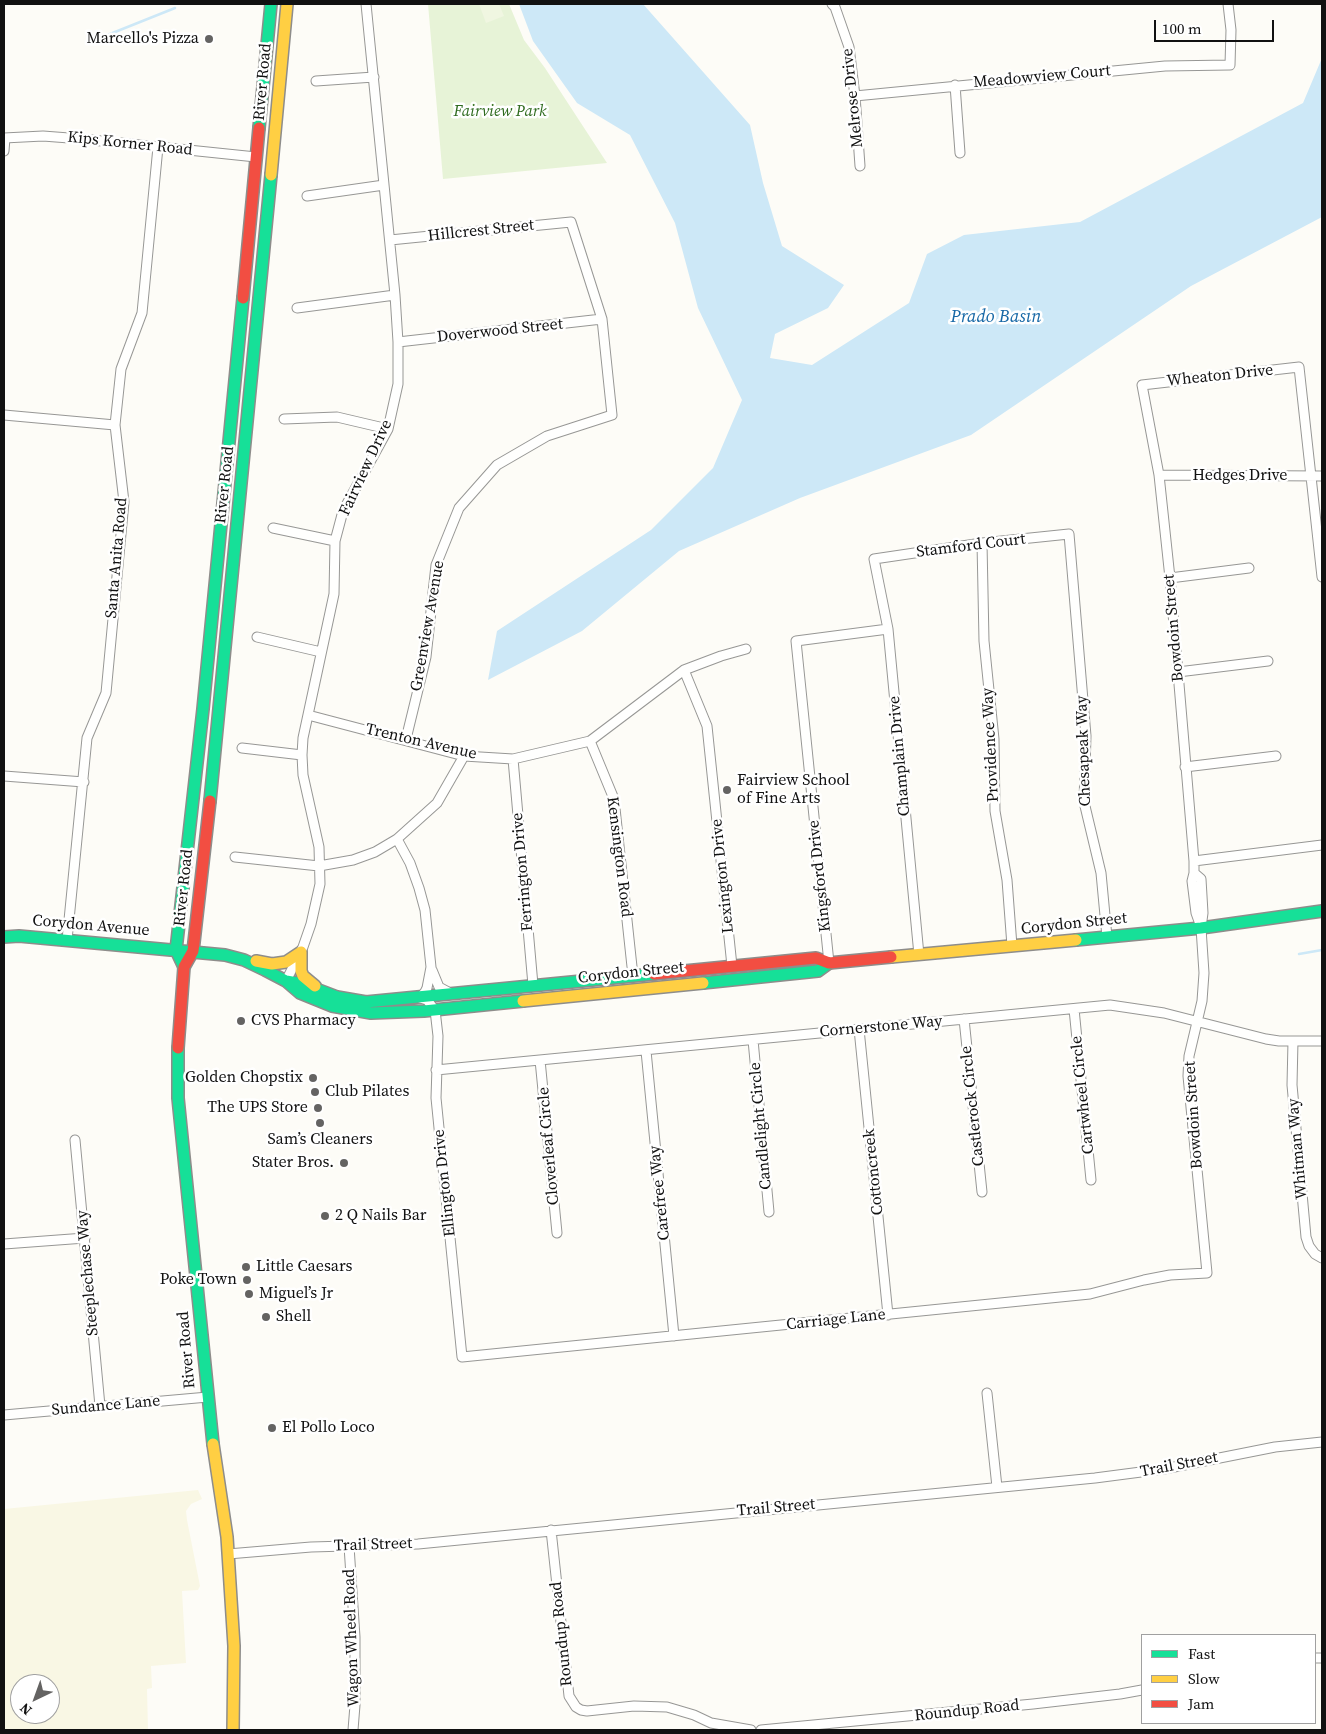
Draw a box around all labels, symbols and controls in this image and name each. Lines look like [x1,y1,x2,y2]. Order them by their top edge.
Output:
scale bar [1156,10,1276,42]
text: 100 m [1162,18,1202,39]
place label: Marcello's Pizza [87,29,199,49]
marker: Marcello's Pizza [203,33,215,45]
street label: River Road [250,43,276,121]
street label: Melrose Drive [838,47,868,149]
street label: Meadowview Court [973,61,1111,93]
park label: Fairview Park [454,102,546,122]
street label: Kips Korner Road [66,128,194,160]
street label: Hillcrest Street [427,216,535,246]
water label: Prado Basin [951,306,1041,328]
street label: Doverwood Street [436,315,564,347]
street label: Wheaton Drive [1166,361,1274,391]
street label: Fairview Drive [335,417,397,519]
street label: River Road [211,445,239,525]
street label: Hedges Drive [1193,466,1287,486]
street label: Santa Anita Road [102,497,132,619]
street label: Stamford Court [915,530,1027,562]
street label: Greenview Avenue [407,559,449,693]
street label: Bowdoin Street [1160,573,1188,683]
street label: Providence Way [978,687,1004,803]
street label: Champlain Drive [885,695,915,817]
street label: Chesapeak Way [1072,695,1096,807]
street label: Trenton Avenue [364,720,478,764]
place label: Fairview School of Fine Arts [737,771,850,809]
marker: Fairview School of Fine Arts [721,784,733,796]
street label: Kensington Road [602,795,636,919]
street label: Ferrington Drive [508,812,538,932]
street label: Lexington Drive [707,818,739,934]
street label: Kingsford Drive [805,819,835,933]
street label: River Road [170,848,198,928]
street label: Corydon Street [1020,909,1128,939]
street label: Corydon Avenue [32,911,150,941]
street label: Corydon Street [577,958,685,988]
place label: CVS Pharmacy [251,1011,356,1031]
street label: Cornerstone Way [819,1012,943,1042]
marker: CVS Pharmacy [235,1015,247,1027]
street label: Cartwheel Circle [1067,1035,1099,1155]
street label: Castlerock Circle [957,1045,989,1167]
street label: Bowdoin Street [1181,1060,1207,1170]
street label: Candlelight Circle [746,1061,776,1191]
place label: Golden Chopstix [185,1068,303,1088]
marker: Golden Chopstix [307,1072,319,1084]
place label: Club Pilates [325,1082,409,1102]
marker: Club Pilates [309,1086,321,1098]
street label: Cloverleaf Circle [534,1086,564,1206]
place label: The UPS Store [207,1098,308,1118]
street label: Whitman Way [1284,1098,1312,1200]
marker: The UPS Store [312,1102,324,1114]
marker: Sam’s Cleaners [314,1117,326,1129]
street label: Ellington Drive [430,1128,460,1238]
street label: Cottoncreek [860,1128,888,1216]
place label: Sam’s Cleaners [267,1130,373,1150]
street label: Carefree Way [645,1144,675,1242]
place label: Stater Bros. [252,1153,334,1173]
marker: Stater Bros. [338,1157,350,1169]
place label: 2 Q Nails Bar [335,1206,427,1226]
street label: Steeplechase Way [73,1209,103,1337]
marker: 2 Q Nails Bar [319,1210,331,1222]
place label: Little Caesars [256,1257,352,1277]
marker: Little Caesars [240,1261,252,1273]
place label: Poke Town [160,1270,237,1290]
marker: Poke Town [241,1274,253,1286]
place label: Miguel’s Jr [259,1284,333,1304]
marker: Miguel’s Jr [243,1288,255,1300]
street label: Carriage Lane [785,1305,887,1335]
place label: Shell [276,1307,311,1327]
street label: River Road [174,1311,200,1389]
marker: Shell [260,1311,272,1323]
street label: Sundance Lane [51,1392,161,1420]
place label: El Pollo Loco [282,1418,375,1438]
marker: El Pollo Loco [266,1422,278,1434]
street label: Trail Street [1139,1448,1219,1482]
street label: Trail Street [736,1495,816,1521]
street label: Trail Street [333,1534,413,1556]
street label: Wagon Wheel Road [340,1568,364,1708]
street label: Roundup Road [547,1581,577,1687]
legend [1141,1634,1316,1724]
text: Fast [1188,1643,1215,1664]
text: Slow [1188,1668,1220,1689]
north arrow [10,1674,60,1724]
text: Jam [1188,1693,1214,1714]
street label: Roundup Road [914,1696,1020,1726]
text: N [15,1699,36,1720]

